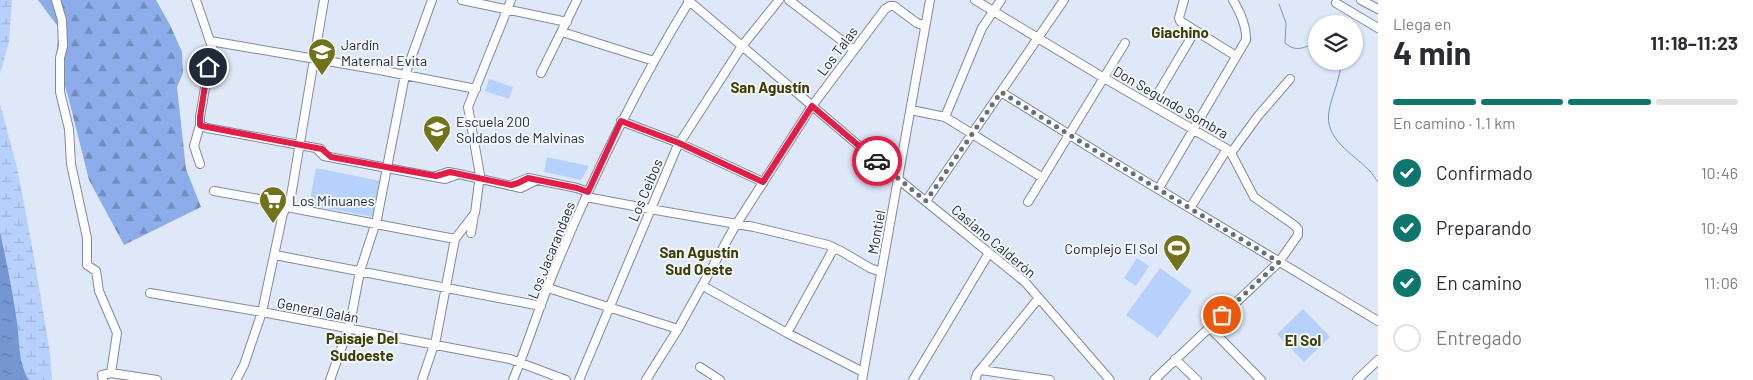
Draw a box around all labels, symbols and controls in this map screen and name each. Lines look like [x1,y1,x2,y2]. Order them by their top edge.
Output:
text: Llega en [1393,14,1451,33]
map controls [1308,15,1363,70]
button: layers [1308,15,1363,70]
street label: Los Talas [813,23,861,79]
district label: Giachino [1151,23,1209,41]
text: 11:18–11:23 [1650,31,1738,54]
text: 4 min [1393,33,1471,71]
place label: Jardín Maternal Evita [341,36,427,69]
school or university icon: Jardín Maternal Evita [307,37,337,76]
pin [187,46,229,88]
icon: home [194,53,222,81]
street label: Don Segundo Sombra [1110,62,1232,142]
district label: San Agustín [730,78,810,96]
place label: Escuela 200 Soldados de Malvinas [456,113,585,146]
text: En camino · 1.1 km [1393,113,1515,132]
school or university icon: Escuela 200 Soldados de Malvinas [422,114,452,153]
courier [852,136,902,186]
icon: car [863,147,891,175]
street label: Los Ceibos [624,156,666,224]
icon: check [1393,159,1421,187]
text: Confirmado [1436,161,1533,184]
text: 10:46 [1701,163,1738,182]
supermarket icon: Los Minuanes [258,185,288,224]
place label: Los Minuanes [292,192,375,209]
street label: Los Jacarandaes [524,199,578,301]
street label: Casiano Calderón [948,201,1040,281]
street label: Montiel [864,209,888,255]
icon: check [1393,214,1421,242]
text: Preparando [1436,216,1532,239]
text: 10:49 [1701,218,1738,237]
sports icon: Complejo El Sol [1162,233,1192,272]
place label: Complejo El Sol [1065,240,1158,257]
district label: San Agustín Sud Oeste [659,243,739,278]
icon: check [1393,269,1421,297]
text: En camino [1436,271,1522,294]
text: 11:06 [1704,273,1738,292]
street label: General Galán [276,294,360,326]
pin [1201,294,1243,336]
icon: bag [1208,301,1236,329]
text: Entregado [1436,326,1522,349]
district label: Paisaje Del Sudoeste [326,329,398,364]
district label: El Sol [1285,331,1321,349]

